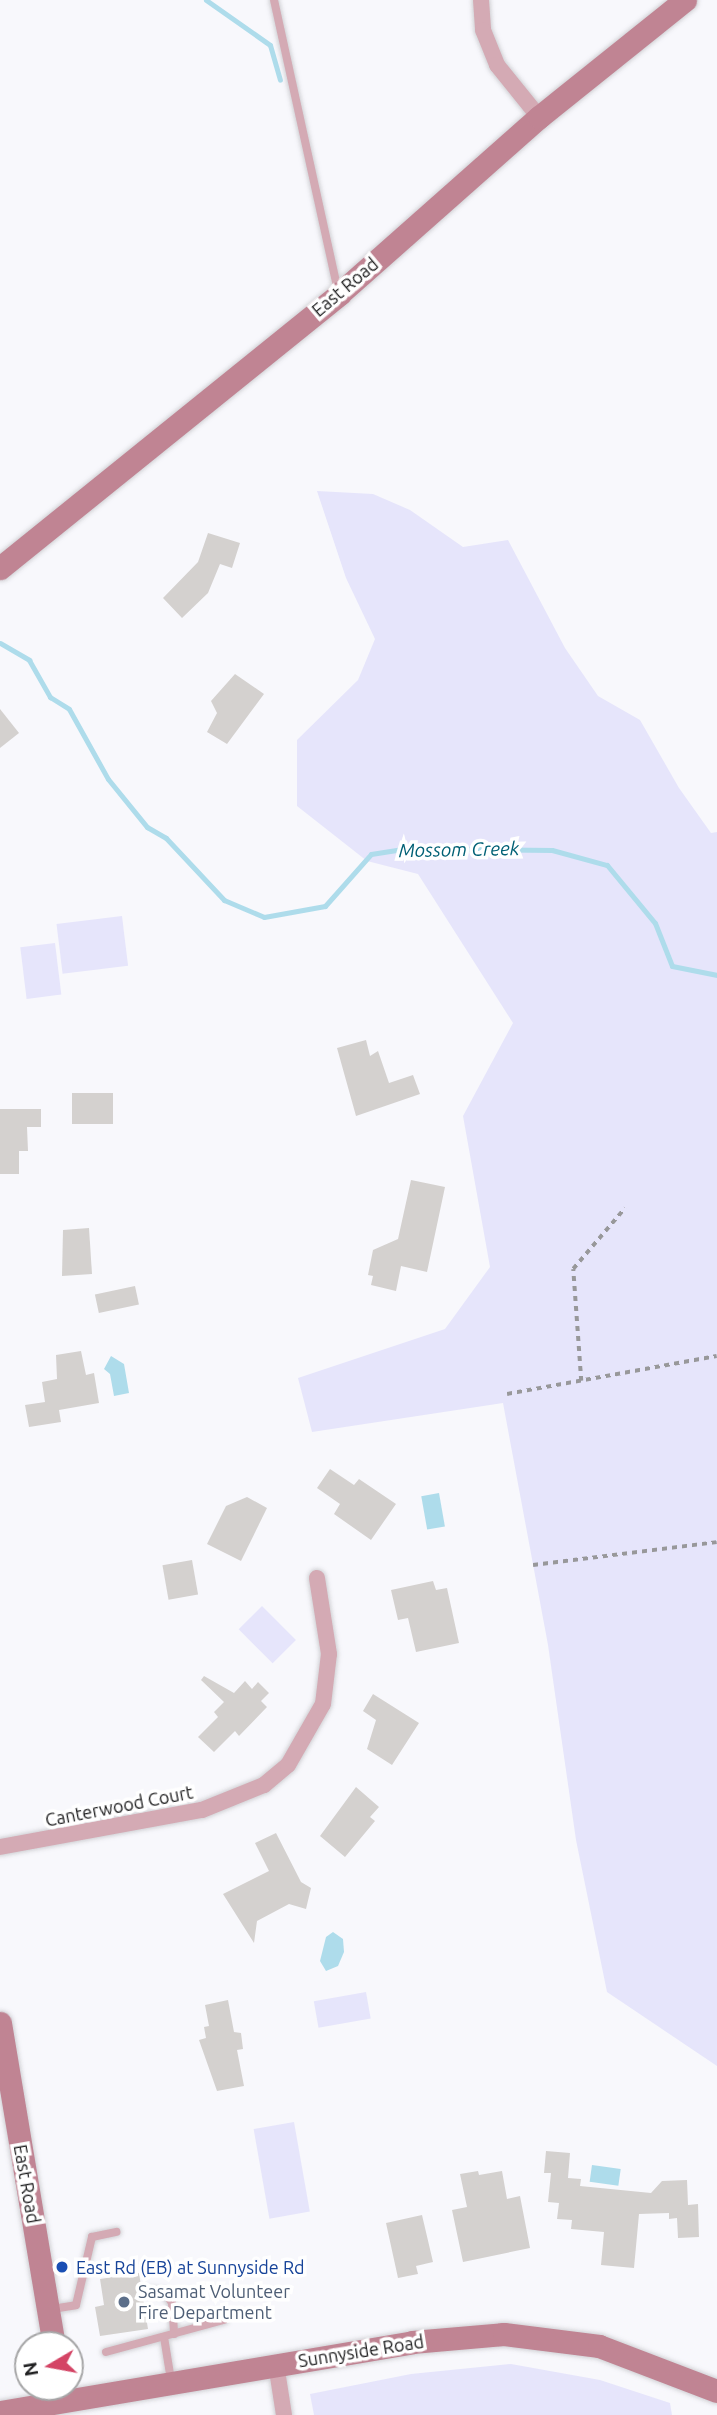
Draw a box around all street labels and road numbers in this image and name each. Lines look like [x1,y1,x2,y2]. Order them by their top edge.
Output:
street label: East Road [307,253,383,321]
street label: Canterwood Court [43,1781,195,1831]
street label: East Road [9,2143,45,2225]
street label: Sunnyside Road [297,2330,425,2372]

